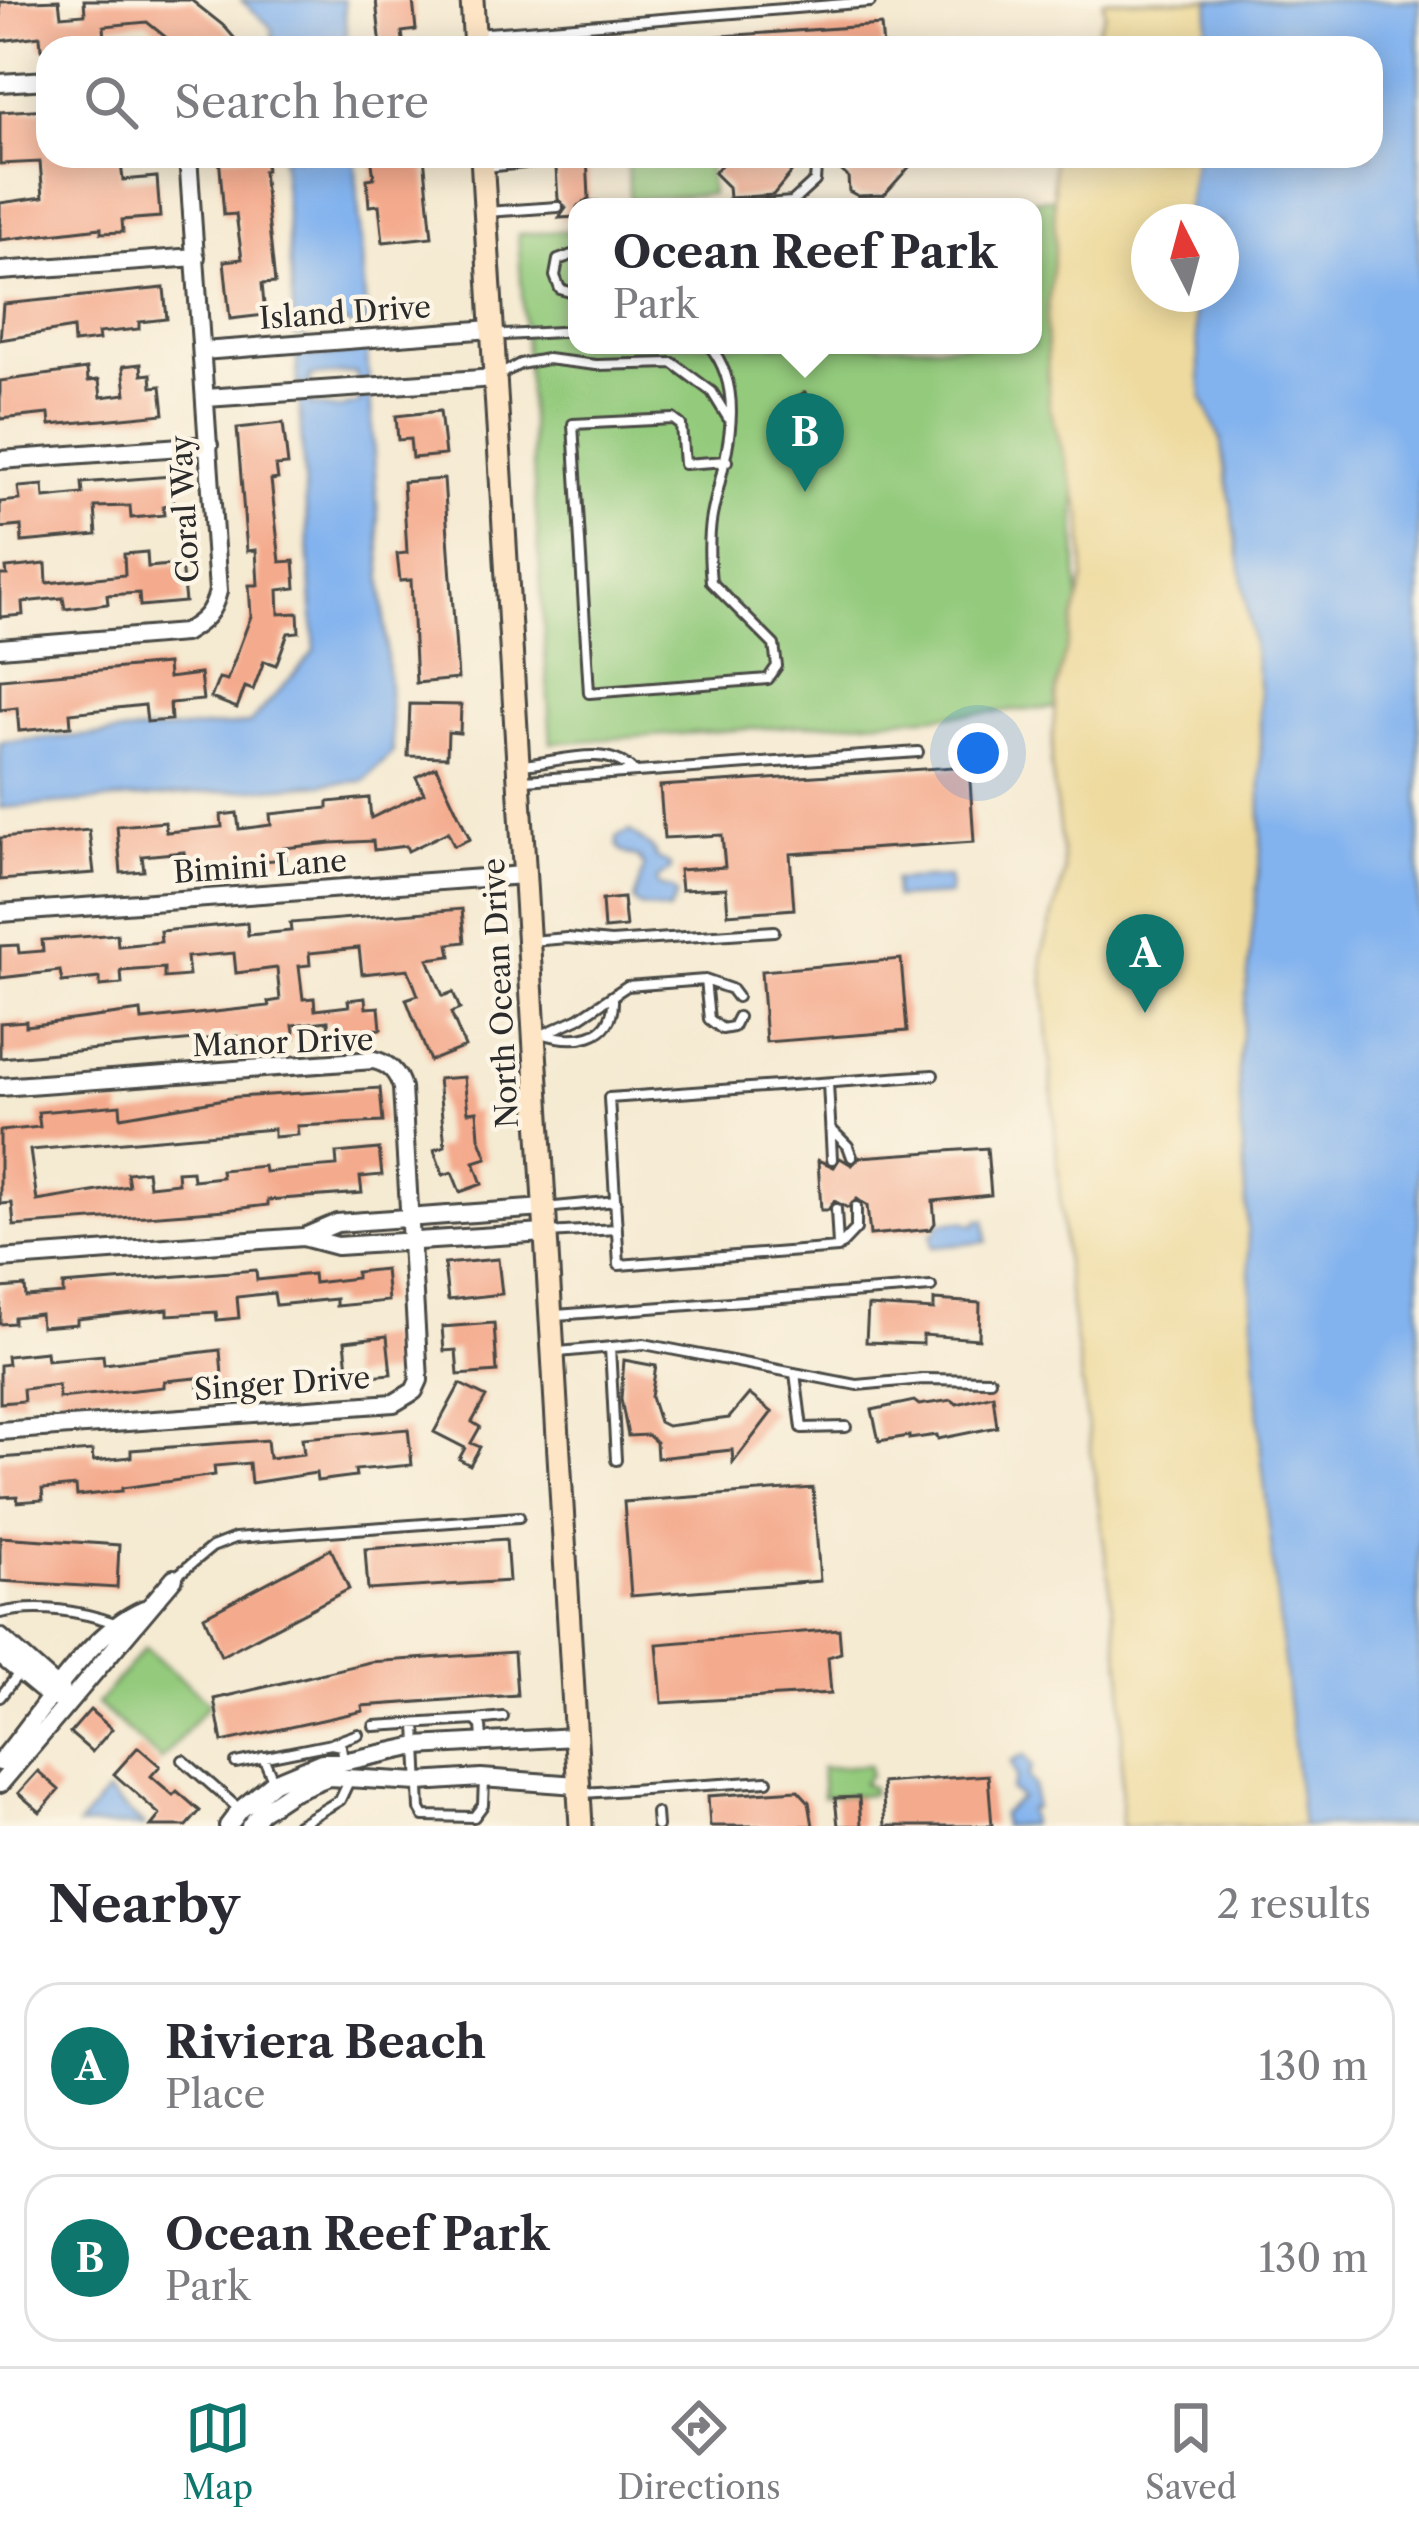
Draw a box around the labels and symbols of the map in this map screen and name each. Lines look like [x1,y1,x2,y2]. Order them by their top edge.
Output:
north arrow [1131,204,1239,312]
street label: Island Drive [258,288,432,337]
pin: B [766,393,844,492]
street label: Coral Way [162,434,207,584]
your location [948,723,1008,783]
street label: Bimini Lane [172,842,348,891]
street label: North Ocean Drive [475,857,526,1129]
pin: A [1106,914,1184,1013]
street label: Manor Drive [192,1021,374,1064]
street label: Singer Drive [193,1359,371,1408]

